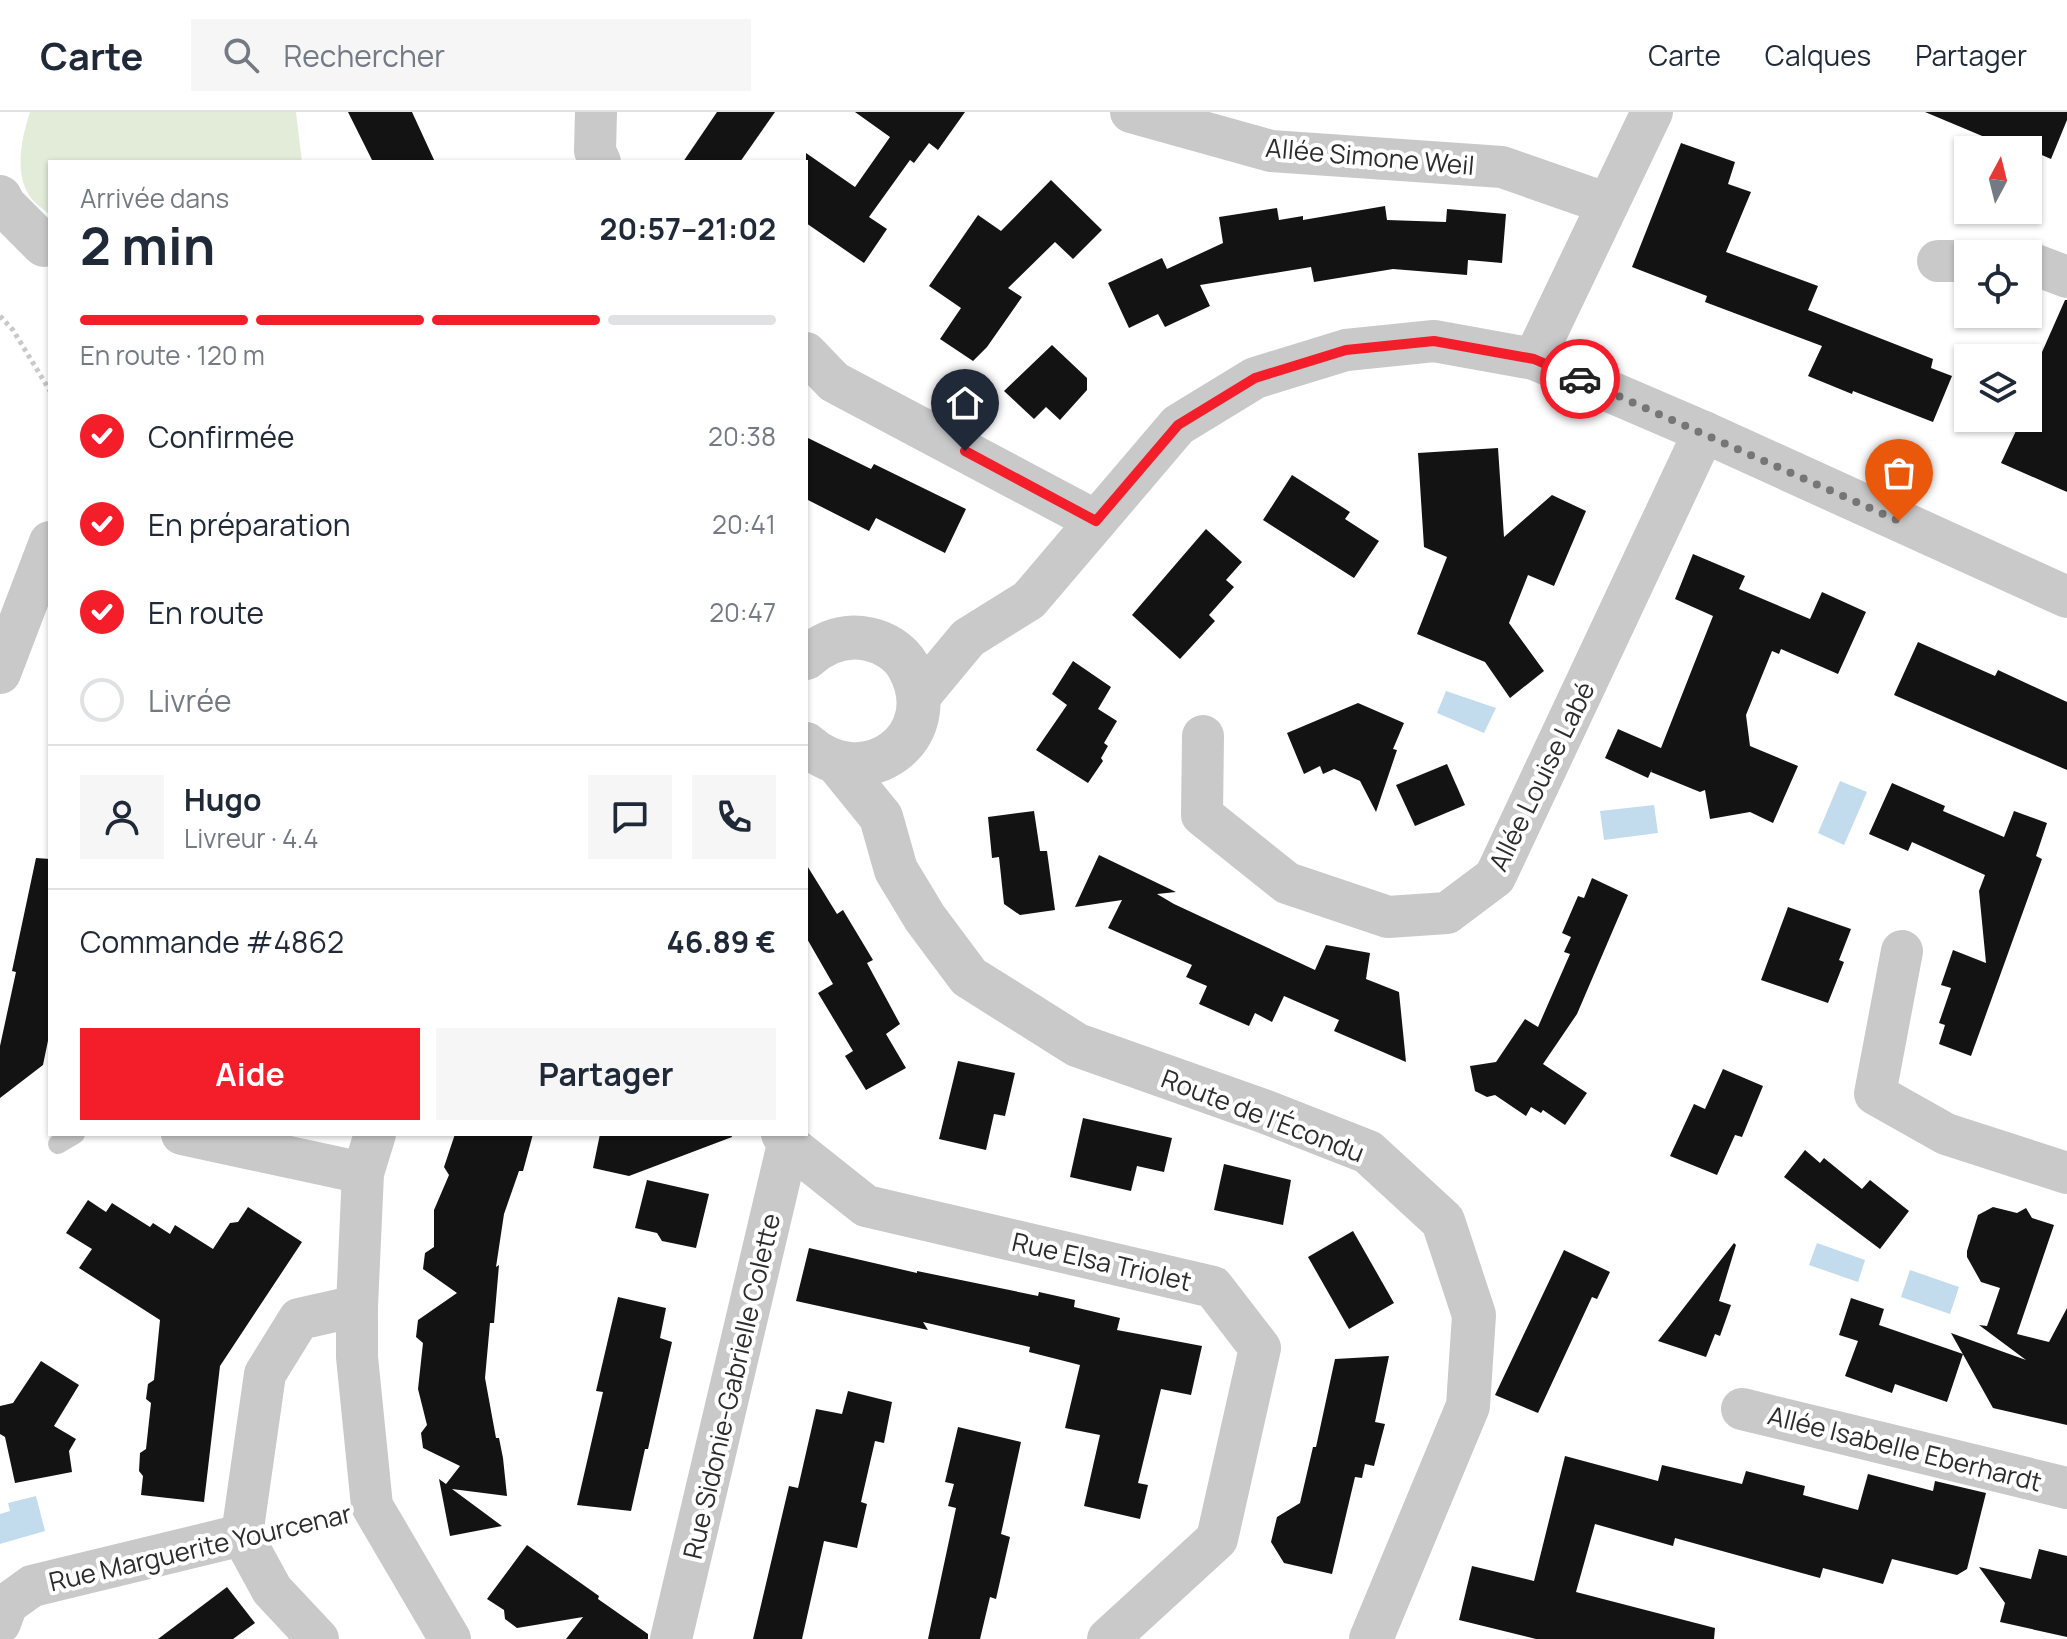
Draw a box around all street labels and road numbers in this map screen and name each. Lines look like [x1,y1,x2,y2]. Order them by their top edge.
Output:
street label: Allée Simone Weil [1264,129,1476,183]
street label: Allée Louise Labé [1480,675,1602,877]
street label: Route de l'Écondu [1156,1060,1370,1170]
street label: Rue Sidonie-Gabrielle Colette [674,1210,788,1562]
street label: Rue Elsa Triolet [1009,1223,1195,1299]
street label: Allée Isabelle Eberhardt [1764,1397,2046,1499]
street label: Rue Marguerite Yourcenar [45,1495,355,1599]

